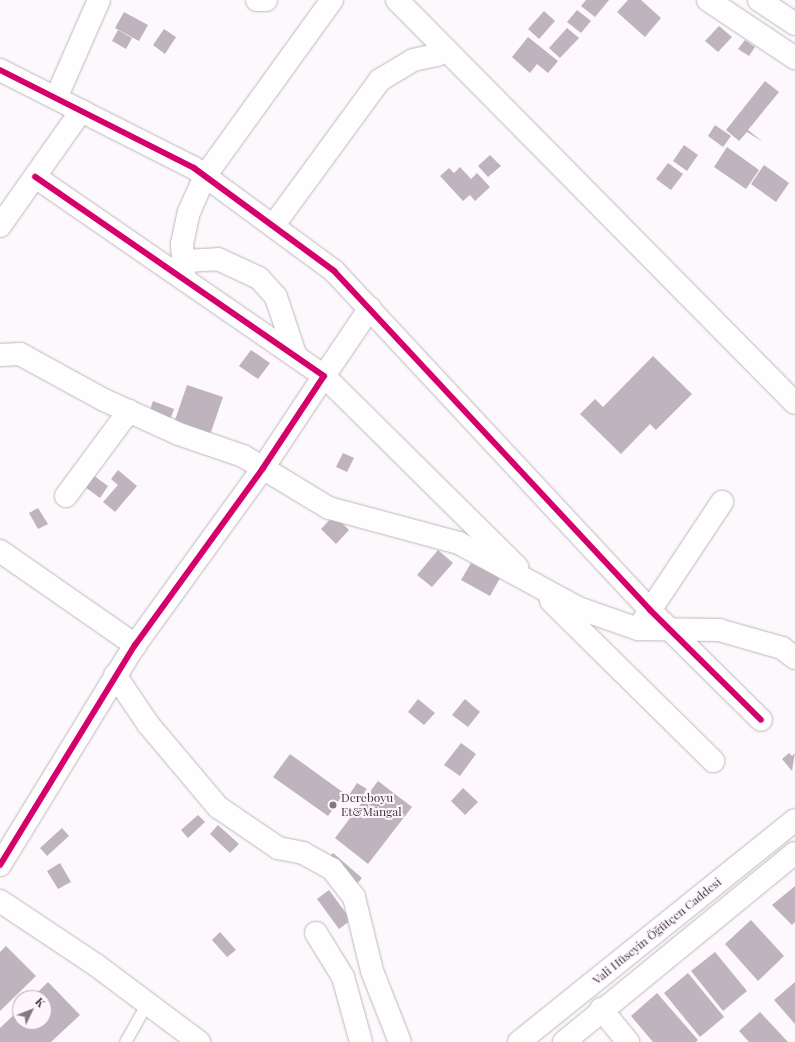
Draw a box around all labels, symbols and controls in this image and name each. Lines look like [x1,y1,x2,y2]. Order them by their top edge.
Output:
place label: Dereboyu Et&Mangal [341,791,402,819]
marker: Dereboyu Et&Mangal [328,800,338,810]
street label: Vali Hüseyin Öğütçen Caddesi [590,875,724,987]
north arrow [12,990,52,1030]
text: K [32,994,49,1010]

